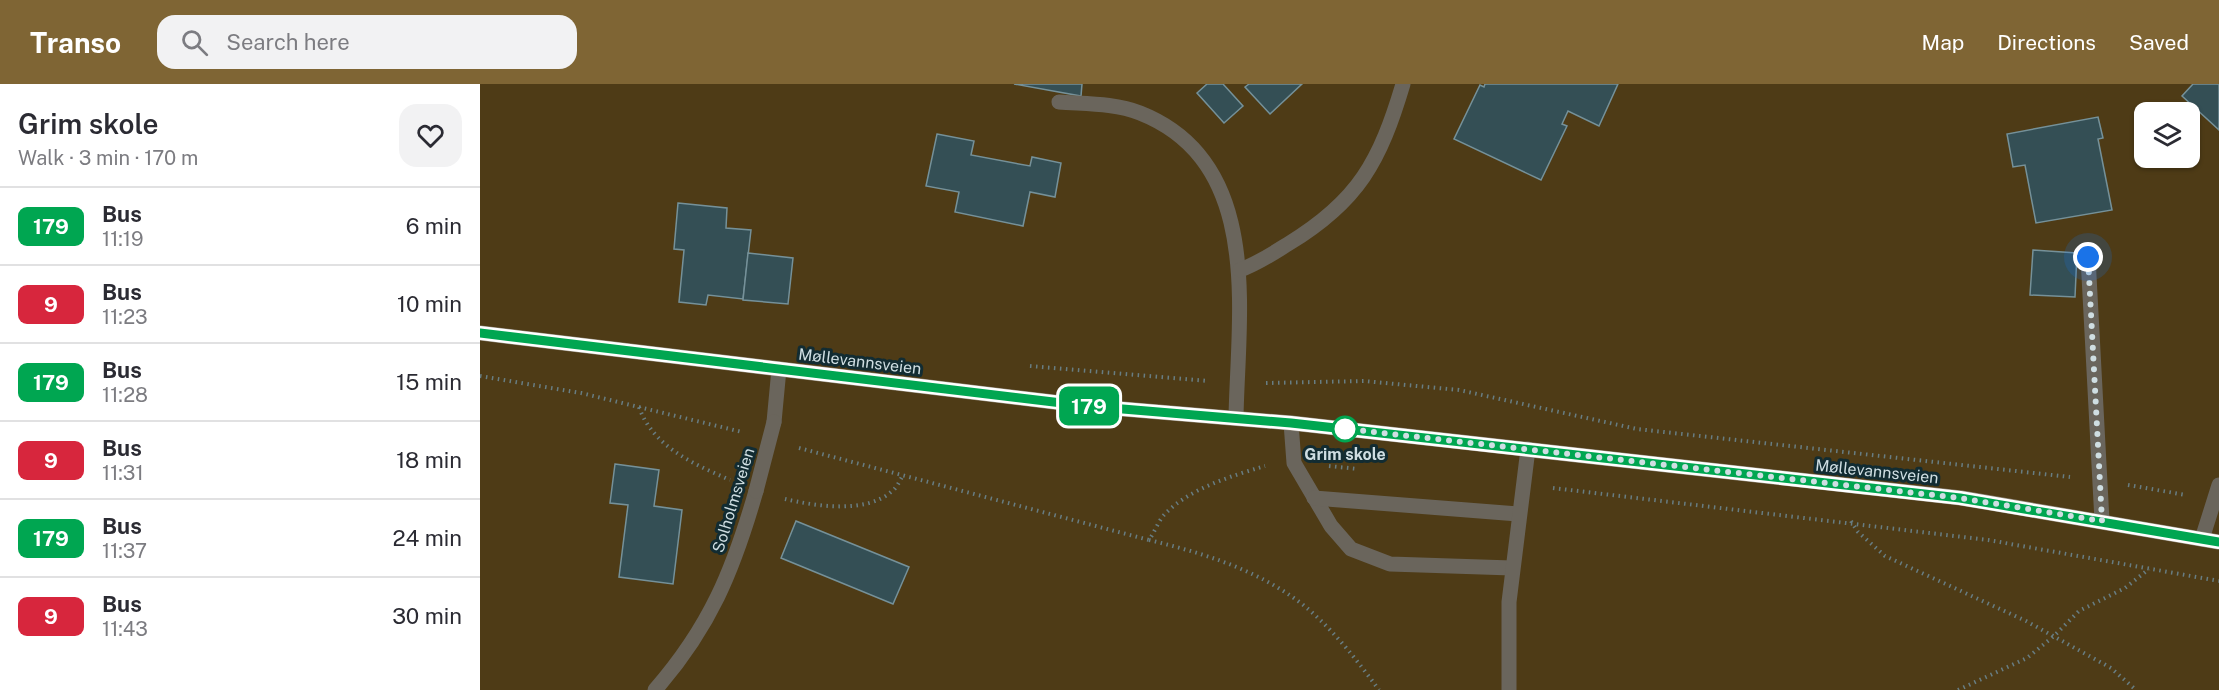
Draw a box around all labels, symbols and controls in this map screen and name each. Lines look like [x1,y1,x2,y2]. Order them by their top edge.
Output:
search box [157,15,577,69]
text: Transo [30,26,121,59]
icon: search [178,26,211,59]
text: Search here [226,29,350,55]
text: Map [1922,30,1964,55]
text: Directions [1997,30,2096,55]
text: Saved [2129,30,2189,55]
map controls [2134,102,2200,168]
button: layers [2134,102,2200,168]
button: heart [399,104,462,167]
text: Grim skole [18,107,159,140]
text: Walk · 3 min · 170 m [18,146,198,170]
text: Bus [102,201,142,227]
text: 6 min [406,213,462,239]
text: 179 [33,214,69,239]
text: 11:19 [102,227,143,251]
your location [2073,242,2103,272]
text: Bus [102,279,142,305]
text: 10 min [397,291,462,317]
text: 9 [44,292,58,317]
text: 11:23 [102,305,148,329]
street label: Møllevannsveien [797,345,923,378]
text: Bus [102,357,142,383]
text: 15 min [396,369,462,395]
text: 179 [33,370,69,395]
text: 11:28 [102,383,148,407]
line badge: 179 [1054,386,1124,426]
text: 179 [1071,394,1107,419]
marker: Grim skole [1332,416,1358,442]
text: Bus [102,435,142,461]
street label: Solholmsveien [709,445,758,555]
place label: Grim skole [1304,445,1386,464]
text: 18 min [396,447,462,473]
text: 9 [44,448,58,473]
street label: Møllevannsveien [1814,456,1940,487]
text: 11:31 [102,461,144,485]
text: Bus [102,513,142,539]
text: 24 min [392,525,462,551]
text: 179 [33,526,69,551]
text: 11:37 [102,539,147,563]
text: Bus [102,591,142,617]
text: 30 min [392,603,462,629]
text: 9 [44,604,58,629]
text: 11:43 [102,617,148,641]

